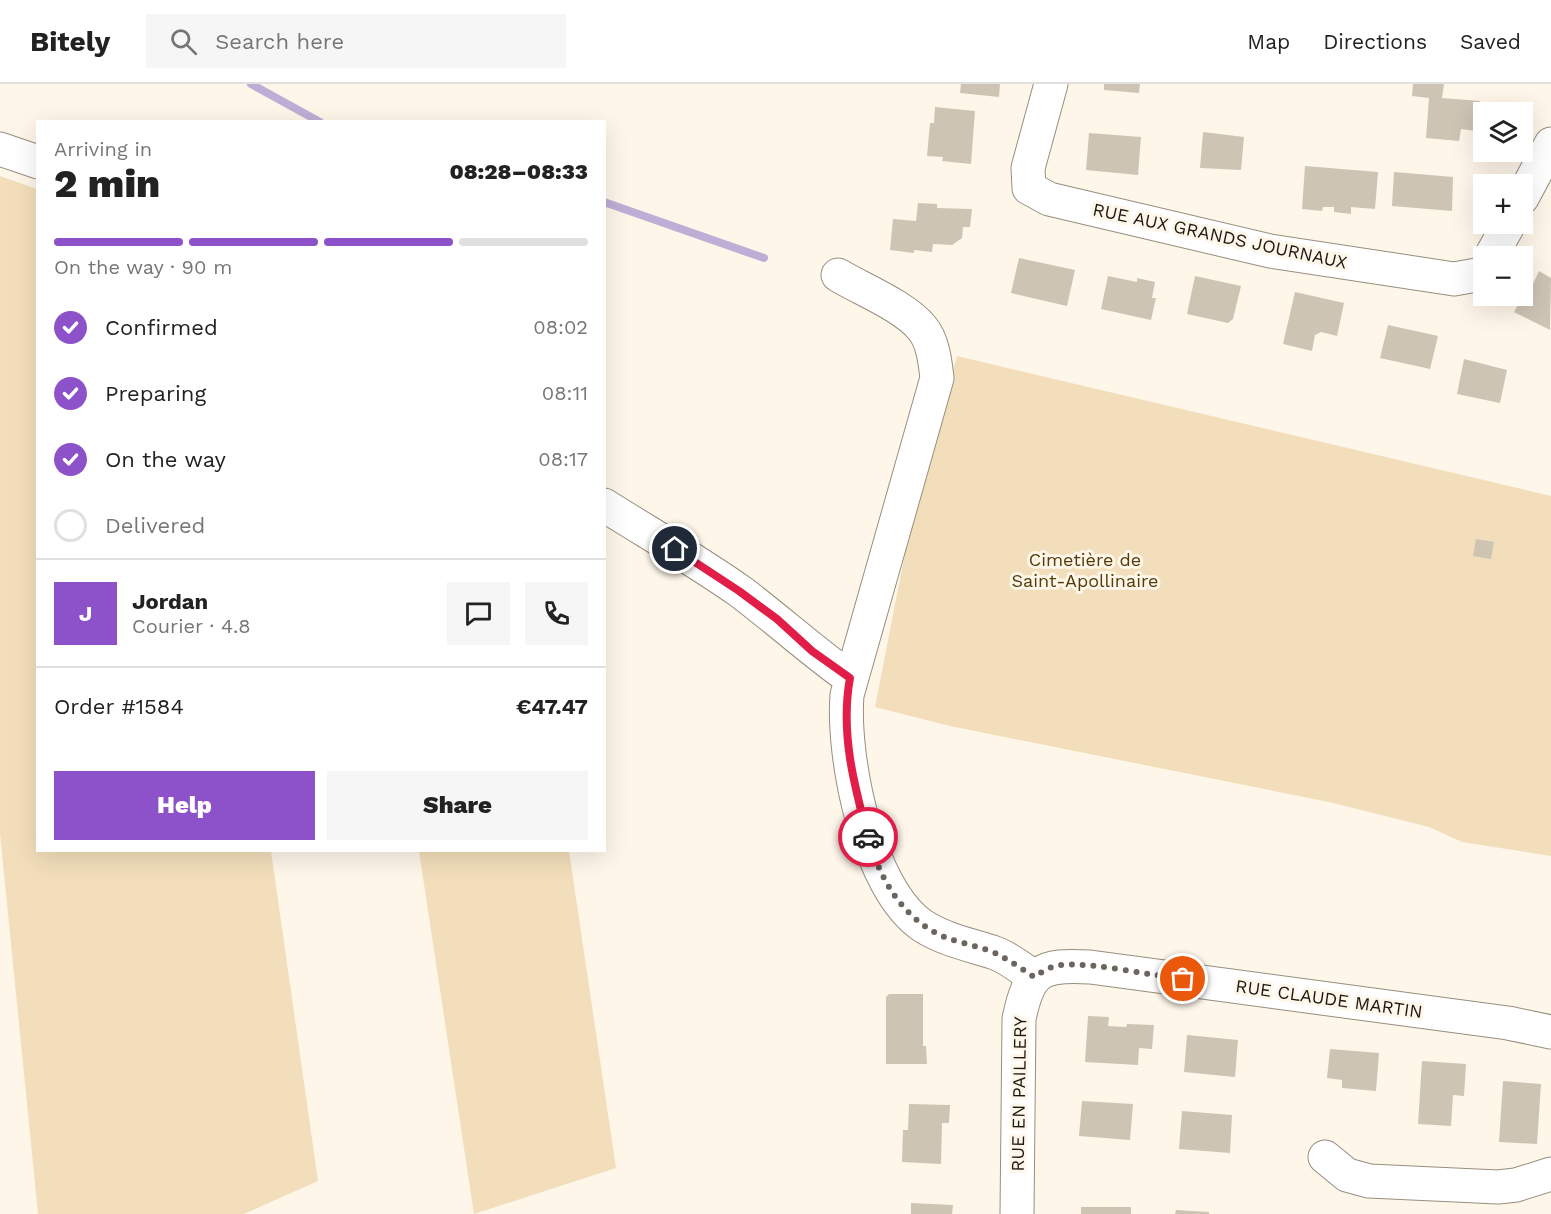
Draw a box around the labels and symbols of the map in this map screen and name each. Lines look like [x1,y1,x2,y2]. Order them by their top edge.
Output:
street label: RUE AUX GRANDS JOURNAUX [1091,198,1349,273]
pin [649,523,700,574]
park label: Cimetière de Saint-Apollinaire [1012,549,1158,591]
courier [838,807,898,867]
pin [1157,953,1208,1004]
street label: RUE CLAUDE MARTIN [1234,975,1424,1022]
street label: RUE EN PAILLERY [1007,1015,1030,1172]

